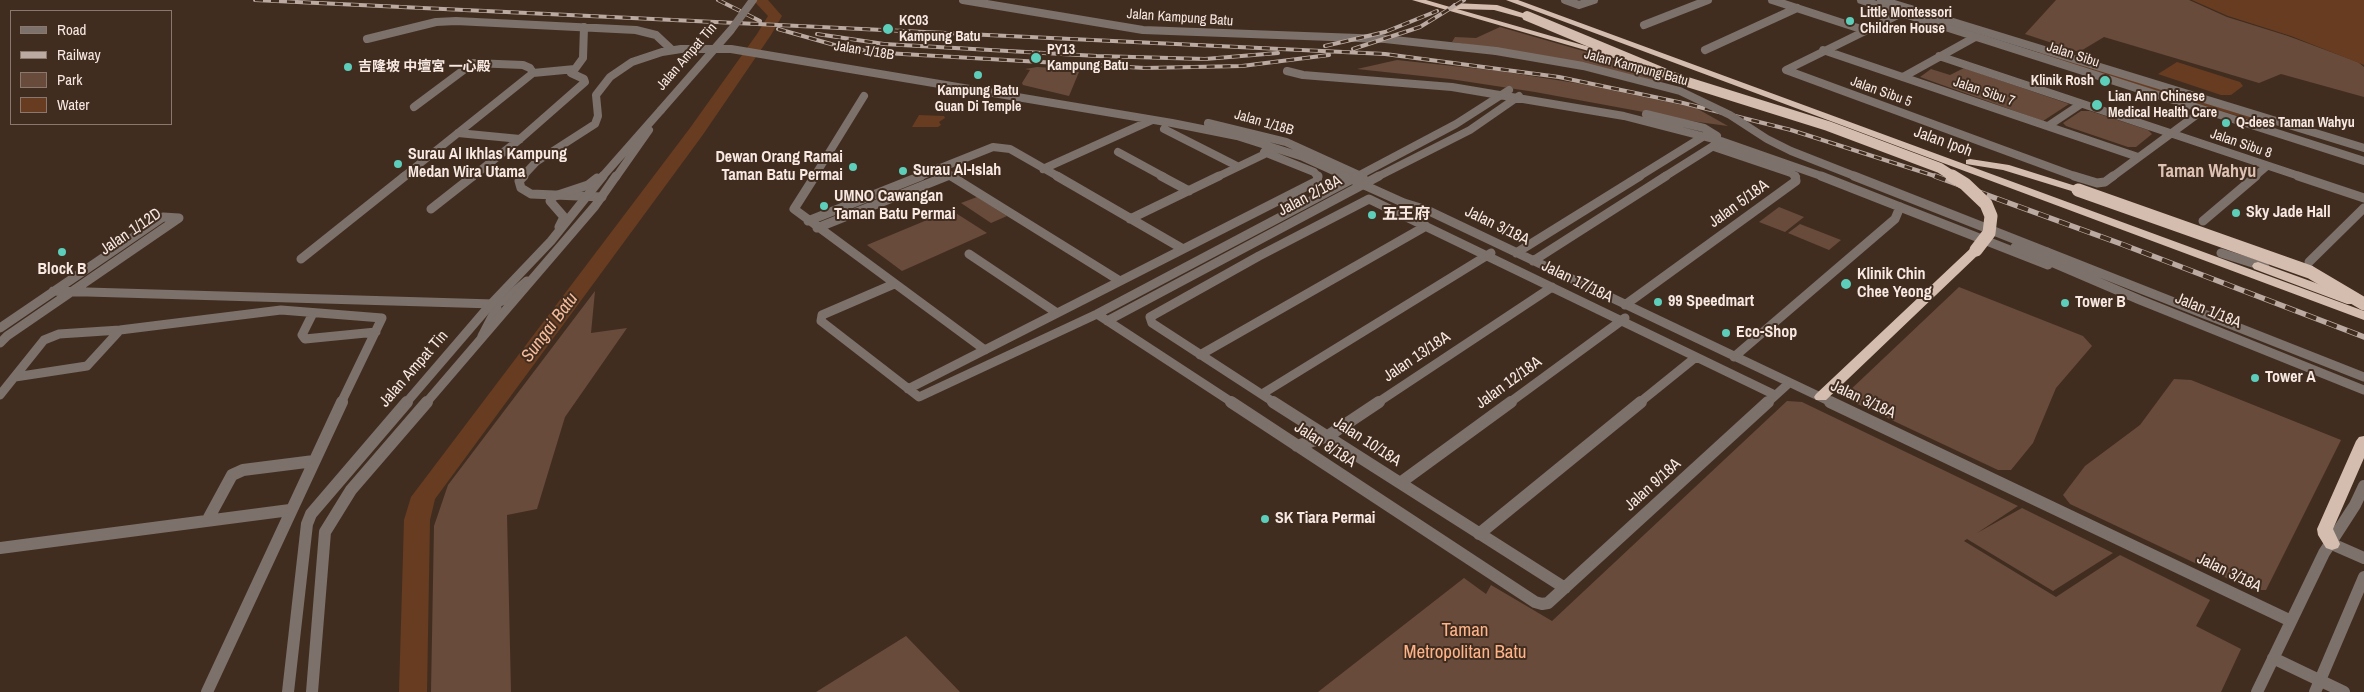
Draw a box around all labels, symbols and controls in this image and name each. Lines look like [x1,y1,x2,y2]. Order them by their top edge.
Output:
place label: Little Montessori Children House [1860,5,1952,38]
street label: Jalan Kampung Batu [1126,6,1234,30]
legend [10,10,172,125]
place label: KC03 Kampung Batu [899,13,981,46]
marker: Little Montessori Children House [1844,15,1856,27]
text: Road [57,19,86,40]
street label: Jalan Ampat Tin [653,20,721,94]
marker: KC03 Kampung Batu [881,22,895,36]
street label: Jalan 1/18B [833,38,895,64]
street label: Jalan Sibu [2045,39,2101,71]
place label: PY13 Kampung Batu [1047,42,1129,74]
text: Railway [57,44,101,65]
street label: Jalan Kampung Batu [1582,46,1690,90]
marker: PY13 Kampung Batu [1029,51,1043,65]
place label: 吉隆坡 中壇宮 一心殿 [358,59,490,75]
marker: 吉隆坡 中壇宮 一心殿 [342,61,354,73]
text: Park [57,69,82,90]
marker: Kampung Batu Guan Di Temple [972,69,984,81]
street label: Jalan Sibu 5 [1848,73,1914,111]
place label: Klinik Rosh [2031,73,2094,89]
street label: Jalan Sibu 7 [1951,74,2017,110]
marker: Klinik Rosh [2098,74,2112,88]
place label: Kampung Batu Guan Di Temple [935,83,1021,115]
place label: Lian Ann Chinese Medical Health Care [2108,89,2217,121]
text: Water [57,94,89,115]
marker: Lian Ann Chinese Medical Health Care [2090,98,2104,112]
street label: Jalan 1/18B [1233,107,1295,139]
place label: Q-dees Taman Wahyu [2236,115,2355,131]
marker: Q-dees Taman Wahyu [2220,117,2232,129]
street label: Jalan Ipoh [1911,123,1975,161]
street label: Jalan Sibu 8 [2208,126,2274,162]
place label: Surau Al Ikhlas Kampung Medan Wira Utama [408,145,567,183]
place label: Dewan Orang Ramai Taman Batu Permai [715,148,843,186]
marker: Surau Al Ikhlas Kampung Medan Wira Utama [392,158,404,170]
marker: Dewan Orang Ramai Taman Batu Permai [847,161,859,173]
place label: Surau Al-Islah [913,161,1001,181]
district label: Taman Wahyu [2158,161,2256,183]
marker: Surau Al-Islah [897,165,909,177]
street label: Jalan 2/18A [1275,171,1345,221]
street label: Jalan 5/18A [1705,176,1773,232]
place label: UMNO Cawangan Taman Batu Permai [834,187,956,225]
marker: UMNO Cawangan Taman Batu Permai [818,200,830,212]
street label: Jalan 3/18A [1462,202,1532,250]
place label: Sky Jade Hall [2246,203,2331,223]
street label: Jalan 1/12D [97,204,165,260]
place label: 五王府 [1382,205,1430,225]
marker: Sky Jade Hall [2230,207,2242,219]
marker: 五王府 [1366,209,1378,221]
marker: Block B [56,246,68,258]
street label: Jalan 17/18A [1538,257,1616,307]
place label: Block B [38,260,86,280]
place label: Klinik Chin Chee Yeong [1857,265,1932,303]
marker: Klinik Chin Chee Yeong [1839,277,1853,291]
water label: Sungai Batu [517,289,583,367]
street label: Jalan 1/18A [2172,289,2244,333]
place label: 99 Speedmart [1668,292,1754,312]
place label: Tower B [2075,293,2126,313]
marker: 99 Speedmart [1652,296,1664,308]
marker: Tower B [2059,297,2071,309]
place label: Eco-Shop [1736,323,1797,343]
street label: Jalan Ampat Tin [376,327,452,411]
marker: Eco-Shop [1720,327,1732,339]
street label: Jalan 13/18A [1380,328,1454,386]
street label: Jalan 12/18A [1472,353,1546,413]
place label: Tower A [2265,368,2316,388]
marker: Tower A [2249,372,2261,384]
street label: Jalan 3/18A [1828,377,1898,423]
street label: Jalan 10/18A [1330,413,1404,471]
street label: Jalan 8/18A [1291,418,1359,472]
street label: Jalan 9/18A [1621,455,1685,515]
place label: SK Tiara Permai [1275,509,1375,529]
marker: SK Tiara Permai [1259,513,1271,525]
street label: Jalan 3/18A [2194,549,2264,597]
park label: Taman Metropolitan Batu [1404,620,1526,664]

